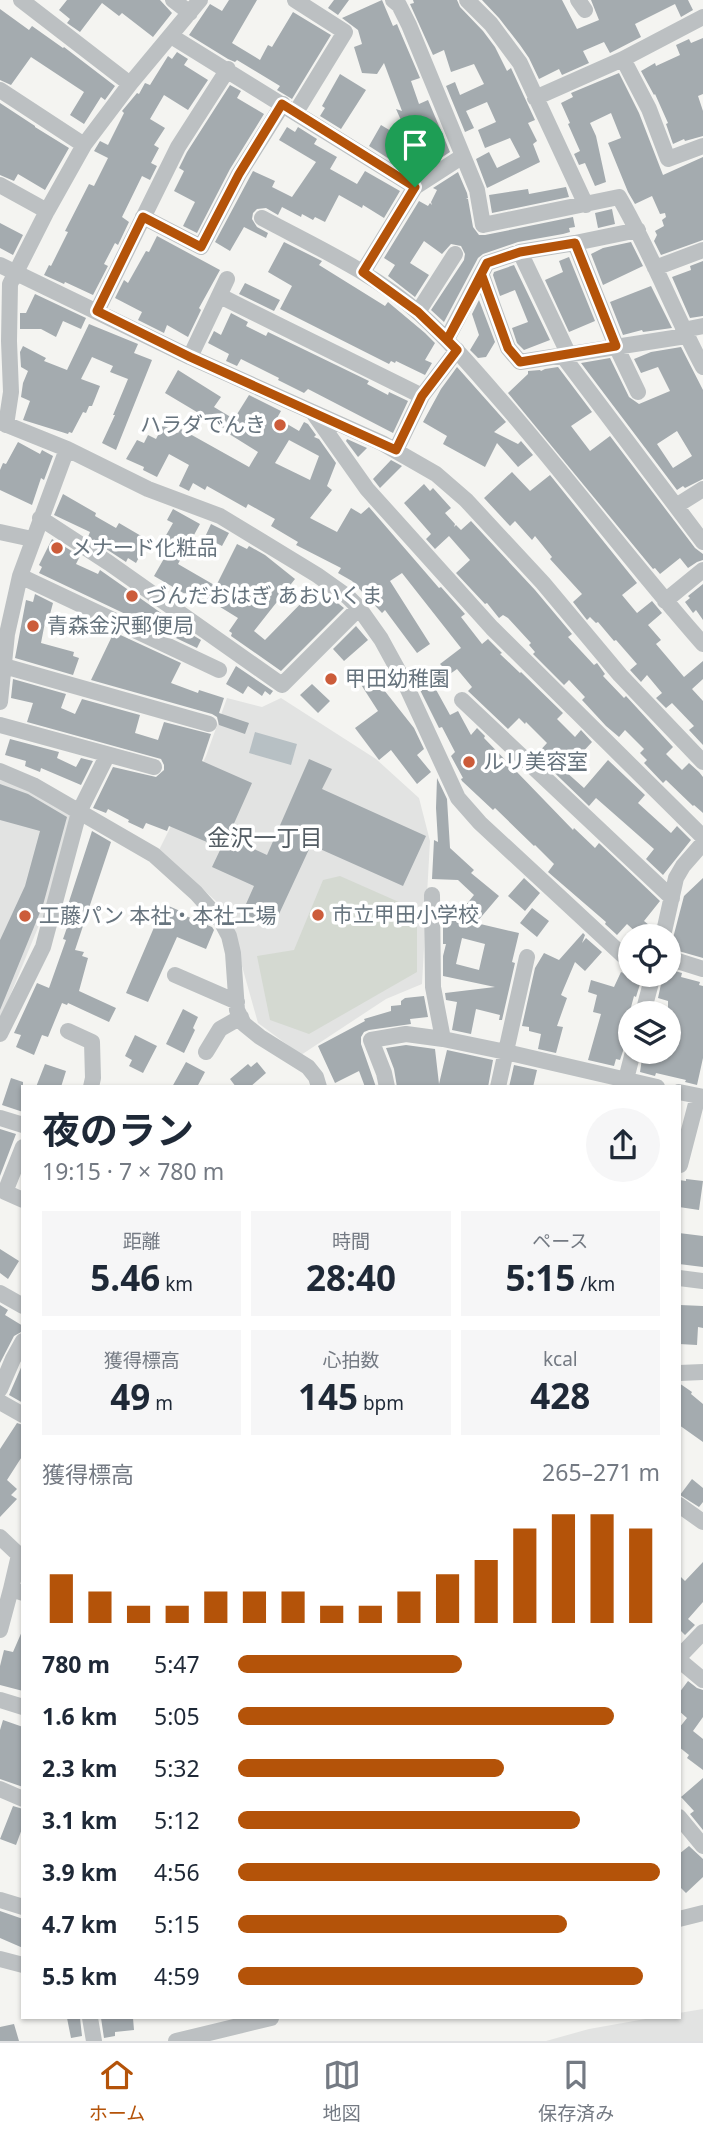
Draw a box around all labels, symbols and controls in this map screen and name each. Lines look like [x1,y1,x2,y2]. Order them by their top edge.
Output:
pin [385,115,445,187]
icon: arrive [396,126,434,164]
place label: ハラダでんき [140,410,266,438]
marker: ハラダでんき [272,417,288,433]
place label: メナード化粧品 [71,533,218,561]
marker: メナード化粧品 [49,540,65,556]
place label: づんだおはぎ あおいくま [146,581,382,609]
marker: づんだおはぎ あおいくま [124,588,140,604]
place label: 青森金沢郵便局 [47,611,194,639]
marker: 青森金沢郵便局 [25,618,41,634]
place label: 甲田幼稚園 [345,664,450,692]
marker: 甲田幼稚園 [323,671,339,687]
place label: ルリ美容室 [483,747,588,775]
marker: ルリ美容室 [461,754,477,770]
district label: 金沢一丁目 [208,821,323,853]
place label: 市立甲田小学校 [332,900,479,928]
place label: 工藤パン 本社・本社工場 [39,901,277,929]
marker: 市立甲田小学校 [310,907,326,923]
marker: 工藤パン 本社・本社工場 [17,908,33,924]
map controls [618,924,681,1064]
button: locate [618,924,681,987]
button: layers [618,1001,681,1064]
text: 夜のラン [42,1103,194,1155]
button: share [586,1108,660,1182]
text: 19:15 · 7 × 780 m [42,1155,224,1187]
text: 距離 [123,1228,161,1254]
text: 時間 [332,1228,370,1254]
text: ペース [532,1228,588,1254]
text: 5.46 [90,1254,160,1301]
text: 28:40 [306,1254,396,1301]
text: 5:15 [505,1254,575,1301]
text: km [160,1271,193,1297]
text: /km [575,1271,615,1297]
text: kcal [543,1346,578,1372]
text: 獲得標高 [104,1347,180,1373]
text: 心拍数 [322,1347,380,1373]
text: 428 [530,1372,590,1419]
text: 49 [110,1373,150,1420]
text: 145 [298,1373,358,1420]
text: m [150,1390,173,1416]
text: bpm [358,1390,404,1416]
text: 265–271 m [542,1456,660,1488]
text: 獲得標高 [42,1458,134,1490]
text: 780 m [42,1648,110,1680]
text: 5:47 [154,1648,200,1680]
text: 1.6 km [42,1700,117,1732]
text: 5:05 [154,1700,200,1732]
text: 2.3 km [42,1752,117,1784]
text: 5:32 [154,1752,200,1784]
text: 3.1 km [42,1804,117,1836]
text: 5:12 [154,1804,200,1836]
text: 3.9 km [42,1856,117,1888]
text: 4:56 [154,1856,200,1888]
text: 4.7 km [42,1908,117,1940]
text: 5:15 [154,1908,200,1940]
text: 5.5 km [42,1960,117,1992]
text: 4:59 [154,1960,200,1992]
tab: ホーム [89,2056,145,2126]
tab: 地図 [323,2056,361,2126]
tab: 保存済み [538,2056,614,2126]

